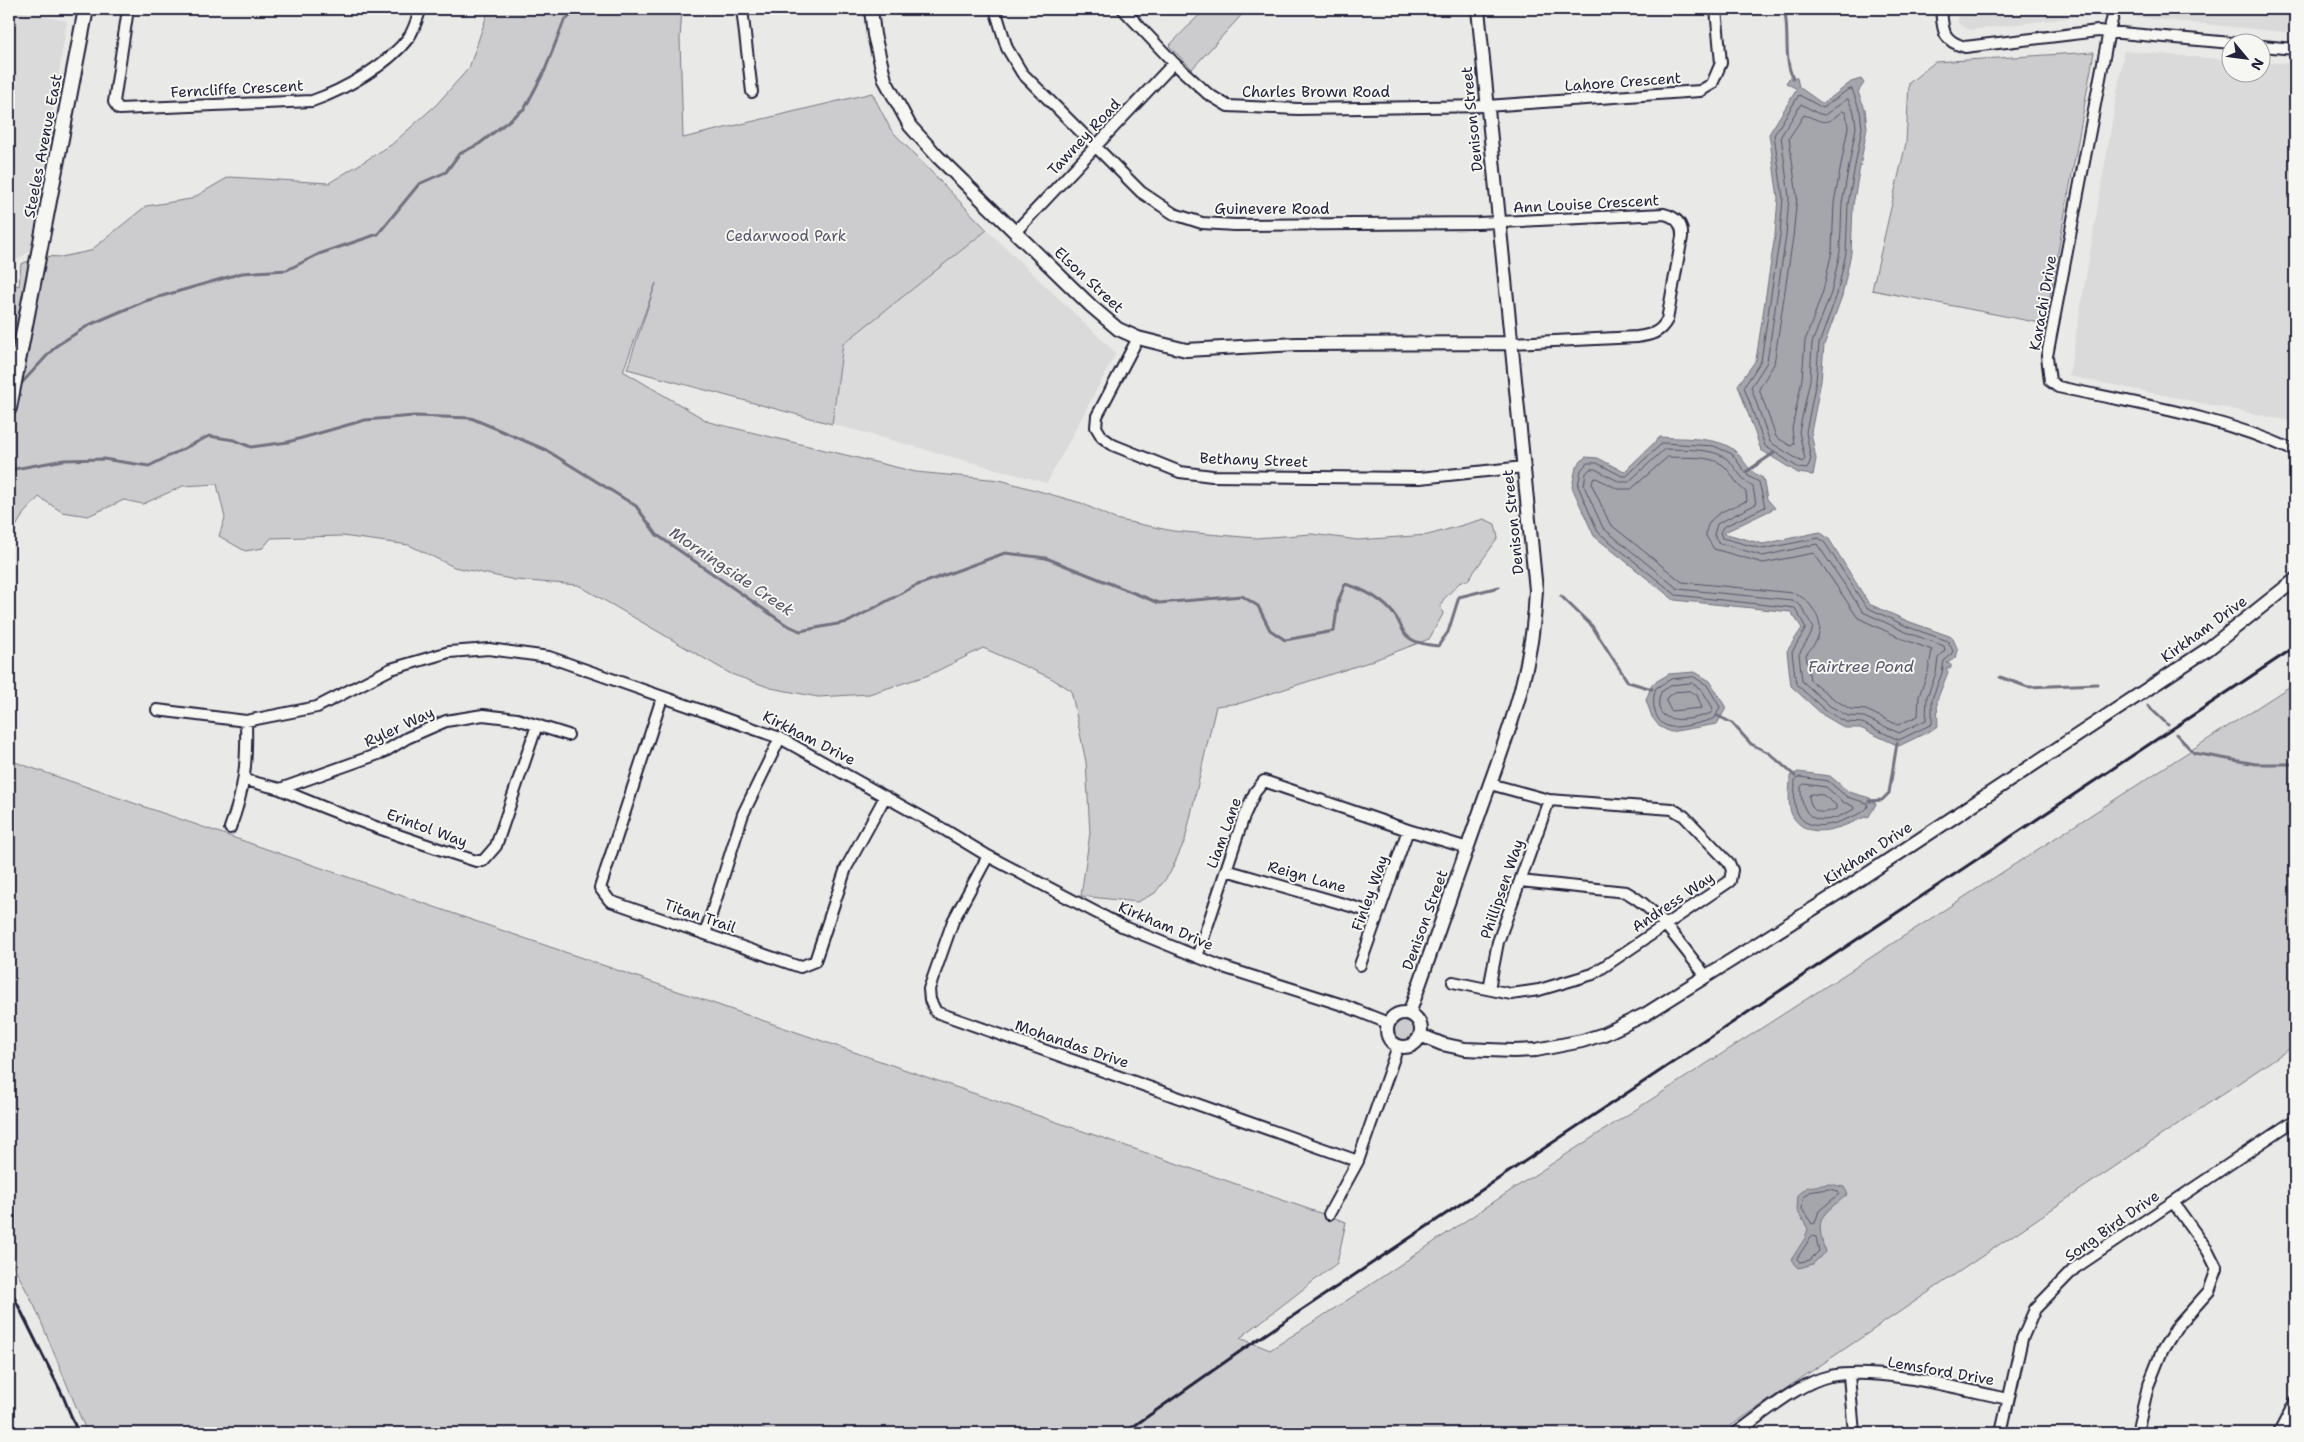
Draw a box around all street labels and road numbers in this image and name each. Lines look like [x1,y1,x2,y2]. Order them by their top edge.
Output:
street label: Denison Street [1457,65,1487,173]
street label: Lahore Crescent [1564,68,1682,96]
street label: Steeles Avenue East [19,72,67,220]
street label: Ferncliffe Crescent [170,76,304,102]
street label: Charles Brown Road [1242,82,1391,102]
street label: Tawney Road [1043,94,1125,180]
street label: Ann Louise Crescent [1512,190,1660,218]
street label: Guinevere Road [1215,199,1330,219]
street label: Elson Street [1050,243,1128,317]
street label: Karachi Drive [2025,254,2061,352]
street label: Bethany Street [1199,448,1309,472]
street label: Denison Street [1498,468,1528,576]
street label: Kirkham Drive [2157,591,2251,667]
street label: Ryler Way [361,702,437,752]
street label: Kirkham Drive [759,706,859,770]
street label: Liam Lane [1202,795,1246,871]
street label: Erintol Way [384,804,470,852]
street label: Kirkham Drive [1820,817,1916,889]
street label: Phillipsen Way [1476,836,1528,942]
street label: Finley Way [1347,852,1393,934]
street label: Reign Lane [1265,856,1349,898]
street label: Denison Street [1398,867,1452,973]
street label: Andress Way [1628,867,1718,937]
street label: Titan Trail [661,894,739,938]
street label: Kirkham Drive [1115,897,1217,955]
street label: Mohandas Drive [1012,1015,1132,1073]
street label: Song Bird Drive [2061,1186,2163,1266]
street label: Lemsford Drive [1886,1352,1996,1390]

